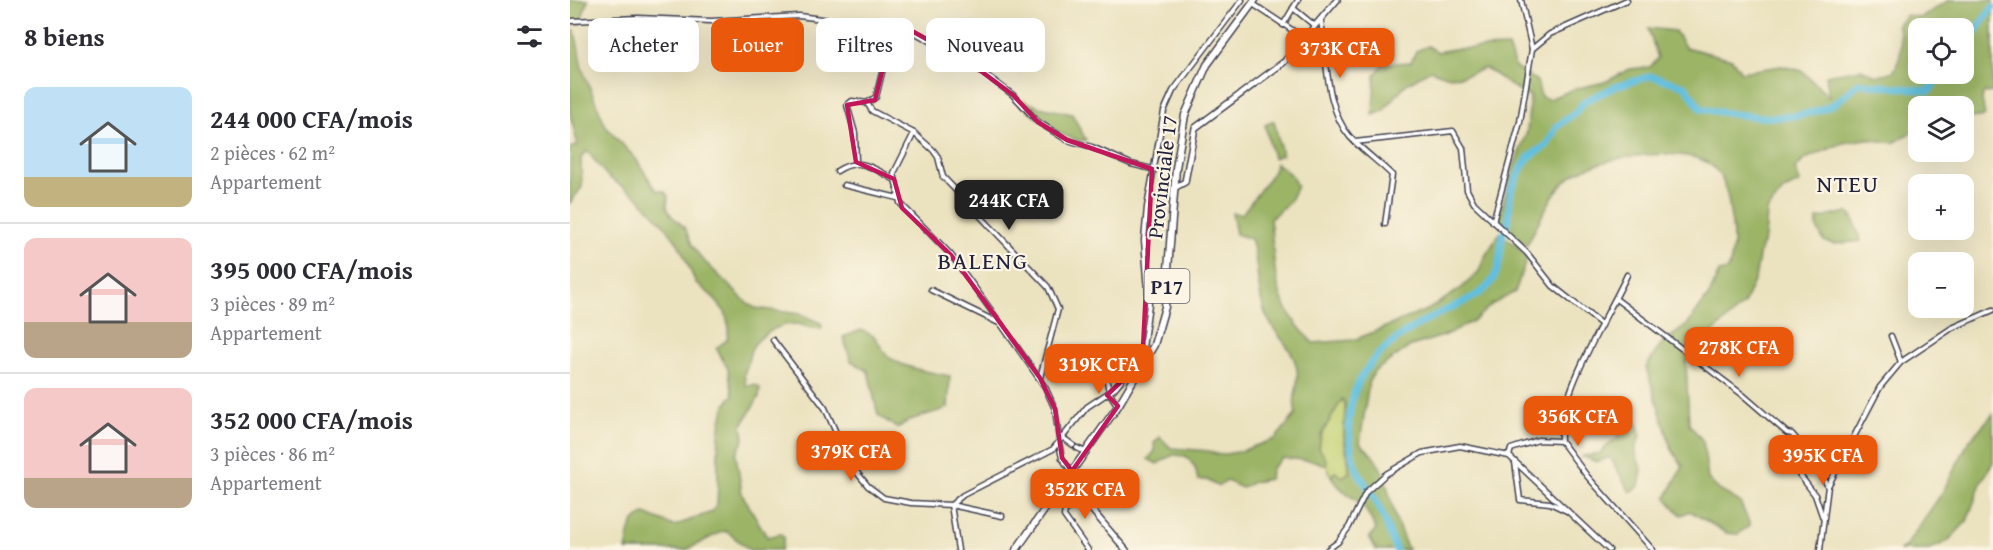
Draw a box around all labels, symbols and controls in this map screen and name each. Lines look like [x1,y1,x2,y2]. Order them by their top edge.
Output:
text: 8 biens [24,17,105,56]
chip: Acheter [588,18,699,72]
chip: Louer [711,18,804,72]
chip: Filtres [816,18,914,72]
chip: Nouveau [926,18,1045,72]
map controls [1908,18,1974,318]
button: locate [1908,18,1974,84]
icon: filters [513,20,546,53]
pin: 373K CFA [1278,28,1402,79]
text: 373K CFA [1299,33,1381,62]
button: layers [1908,96,1974,162]
text: 244 000 CFA/mois [210,99,413,138]
icon: home [72,111,144,183]
street label: Provinciale 17 [1139,114,1185,240]
text: 2 pièces · 62 m² [210,138,335,167]
district label: NTEU [1816,166,1880,201]
text: Appartement [210,167,322,196]
button: + [1908,174,1974,240]
pin: 244K CFA [947,180,1071,231]
text: 244K CFA [968,185,1050,214]
district label: BALENG [938,243,1028,278]
text: 395 000 CFA/mois [210,250,413,289]
button: − [1908,252,1974,318]
icon: home [72,262,144,334]
road number: P17 [1144,269,1190,303]
text: 3 pièces · 89 m² [210,289,335,318]
text: Appartement [210,318,322,347]
pin: 278K CFA [1677,327,1801,378]
text: 278K CFA [1698,332,1780,361]
pin: 319K CFA [1037,344,1161,395]
text: 319K CFA [1058,349,1140,378]
pin: 356K CFA [1516,396,1640,447]
text: 352 000 CFA/mois [210,400,413,439]
text: 356K CFA [1537,401,1619,430]
icon: home [72,412,144,484]
pin: 379K CFA [789,431,913,482]
pin: 395K CFA [1761,435,1885,486]
text: 379K CFA [810,436,892,465]
text: 3 pièces · 86 m² [210,439,335,468]
text: 395K CFA [1782,440,1864,469]
text: Appartement [210,468,322,497]
pin: 352K CFA [1023,469,1147,520]
text: 352K CFA [1044,474,1126,503]

